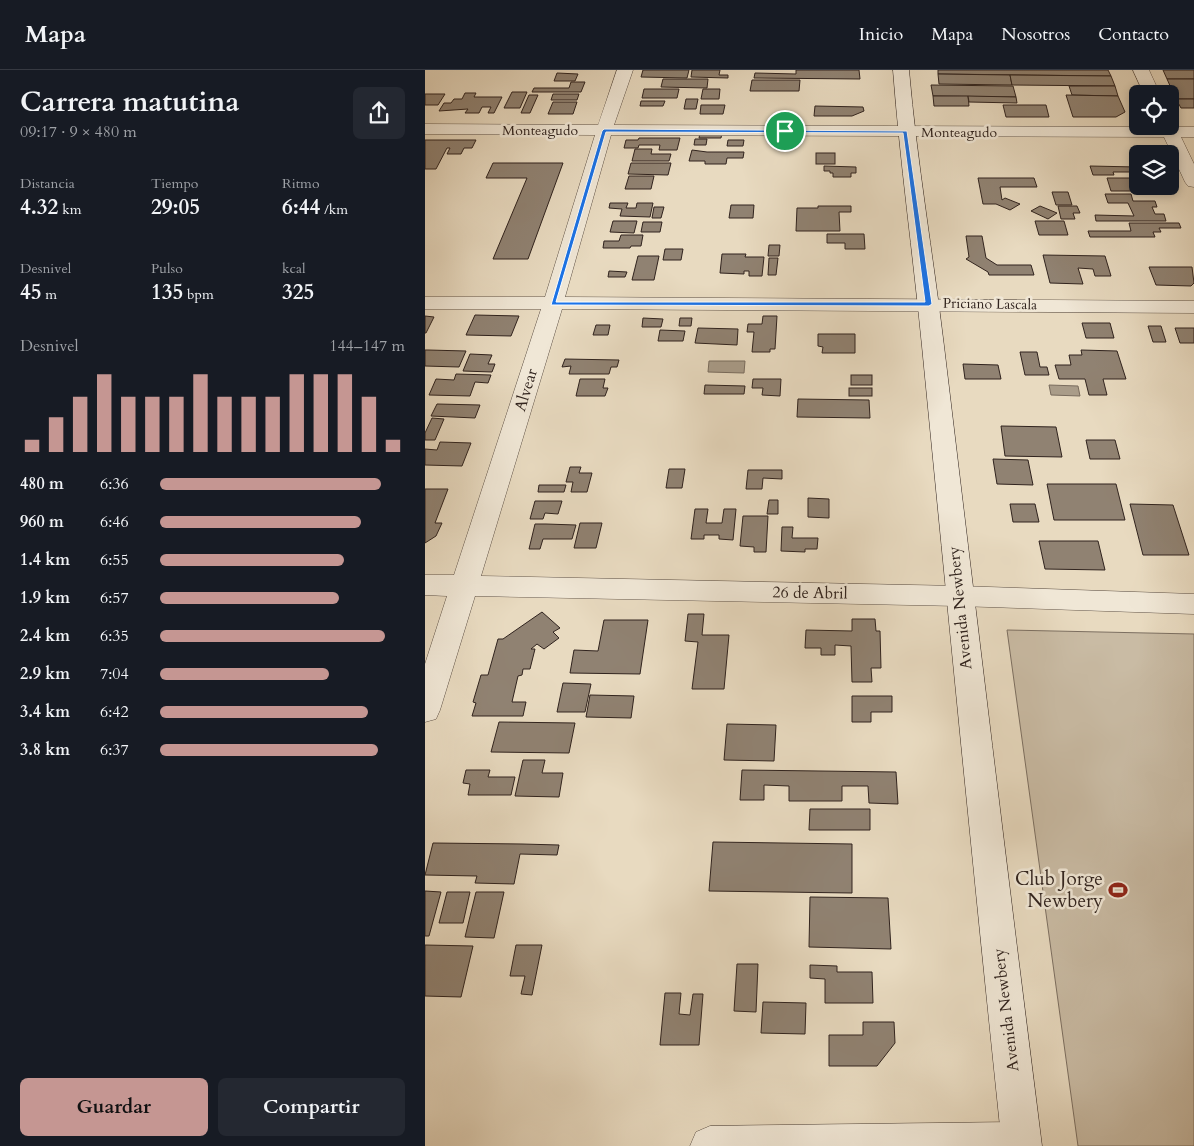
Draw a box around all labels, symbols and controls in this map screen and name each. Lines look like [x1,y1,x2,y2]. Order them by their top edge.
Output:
text: Mapa [25,18,86,51]
text: Inicio [859,22,903,47]
text: Mapa [931,22,973,47]
text: Nosotros [1001,22,1070,47]
text: Contacto [1098,22,1169,47]
text: Carrera matutina [20,83,239,121]
map controls [1129,85,1179,195]
button: locate [1129,85,1179,135]
button: share [353,87,405,139]
pin [764,110,806,152]
icon: arrive [771,117,799,145]
text: 09:17 · 9 × 480 m [20,121,137,143]
street label: Monteagudo [502,121,578,140]
street label: Monteagudo [921,123,997,142]
button: layers [1129,145,1179,195]
text: Distancia [20,174,75,193]
text: Tiempo [151,174,198,193]
text: Ritmo [282,174,319,193]
text: 4.32 [20,193,58,222]
text: 29:05 [151,193,200,222]
text: 6:44 [282,193,320,222]
text: km [58,200,81,219]
text: /km [320,200,348,219]
text: Desnivel [20,259,71,278]
text: Pulso [151,259,183,278]
text: kcal [282,259,306,278]
text: 45 [20,278,42,307]
text: 135 [151,278,183,307]
text: 325 [282,278,314,307]
text: m [42,285,57,304]
text: bpm [183,285,214,304]
street label: Priciano Lascala [943,294,1037,314]
text: Desnivel [20,335,79,357]
text: 144–147 m [329,335,405,357]
street label: Alvear [509,366,543,414]
text: 480 m [20,473,64,495]
text: 6:36 [100,473,129,495]
text: 960 m [20,511,64,533]
text: 6:46 [100,511,129,533]
street label: Avenida Newbery [943,545,977,671]
text: 1.4 km [20,549,70,571]
text: 6:55 [100,549,129,571]
street label: 26 de Abril [772,581,848,605]
text: 1.9 km [20,587,70,609]
text: 6:57 [100,587,129,609]
text: 2.4 km [20,625,70,647]
text: 6:35 [100,625,129,647]
text: 2.9 km [20,663,70,685]
text: 7:04 [100,663,129,685]
text: 3.4 km [20,701,70,723]
text: 6:42 [100,701,129,723]
text: 3.8 km [20,739,70,761]
text: 6:37 [100,739,129,761]
place label: Club Jorge Newbery [1015,866,1103,914]
sports icon: Club Jorge Newbery [1107,879,1129,901]
street label: Avenida Newbery [987,947,1024,1073]
button: Guardar [20,1078,208,1136]
button: Compartir [218,1078,405,1136]

